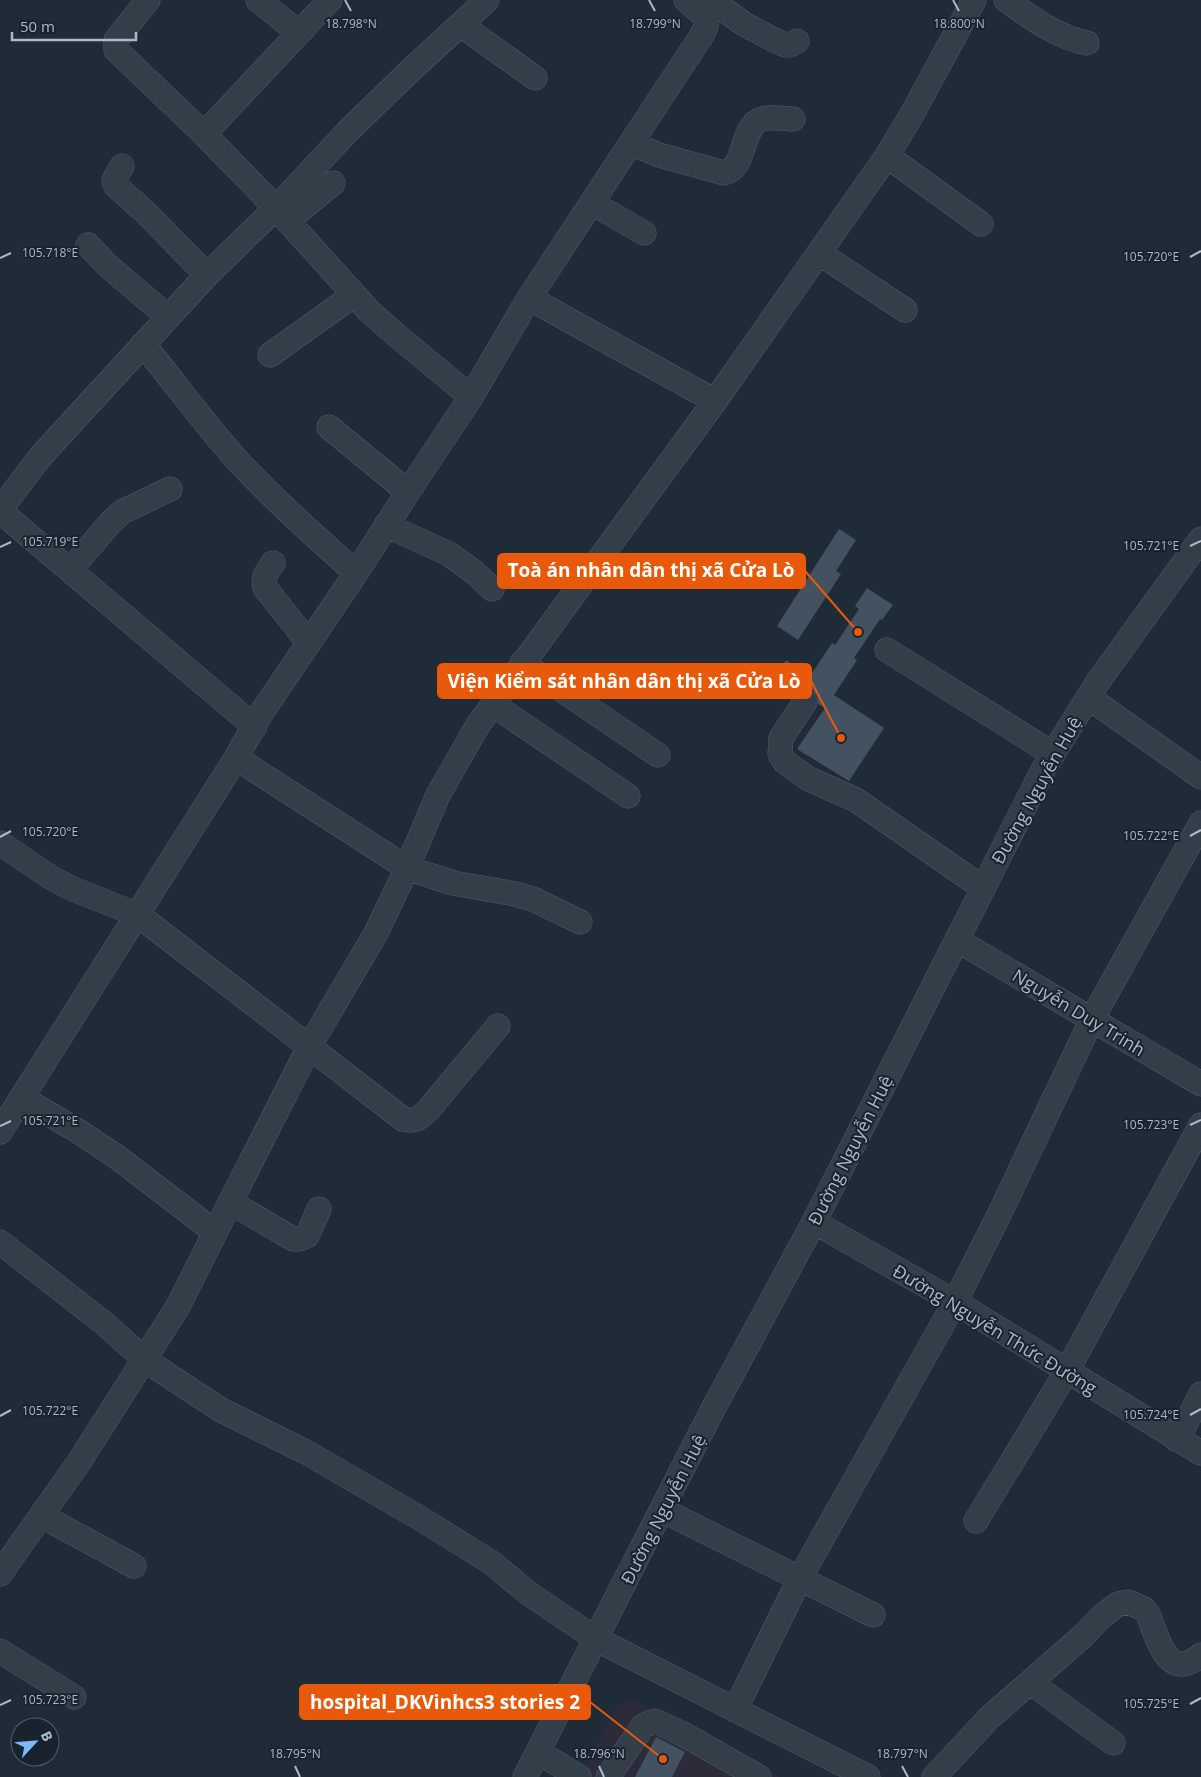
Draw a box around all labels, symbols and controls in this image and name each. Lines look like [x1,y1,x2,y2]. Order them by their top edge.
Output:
scale bar [12,10,136,42]
text: 18.798°N [325,15,377,32]
text: 18.799°N [629,15,681,32]
text: 18.800°N [933,15,985,32]
text: 50 m [20,16,55,36]
text: 105.718°E [22,244,78,261]
text: 105.720°E [1123,248,1179,265]
text: 105.719°E [22,533,78,550]
text: 105.721°E [1123,537,1179,554]
callout: Toà án nhân dân thị xã Cửa Lò [498,554,805,588]
text: Toà án nhân dân thị xã Cửa Lò [507,557,795,583]
callout: Viện Kiểm sát nhân dân thị xã Cửa Lò [438,664,811,698]
text: Viện Kiểm sát nhân dân thị xã Cửa Lò [447,668,801,694]
street label: Đường Nguyễn Huệ [985,712,1087,868]
text: 105.720°E [22,823,78,840]
text: 105.722°E [1123,827,1179,844]
street label: Nguyễn Duy Trinh [1008,963,1150,1061]
street label: Đường Nguyễn Huệ [802,1071,898,1229]
text: 105.721°E [22,1112,78,1129]
text: 105.723°E [1123,1116,1179,1133]
street label: Đường Nguyễn Thức Đường [889,1259,1102,1400]
text: 105.722°E [22,1402,78,1419]
text: 105.724°E [1123,1406,1179,1423]
street label: Đường Nguyễn Huệ [615,1430,711,1588]
callout: hospital_DKVinhcs3 stories 2 [300,1685,590,1719]
text: hospital_DKVinhcs3 stories 2 [310,1689,580,1715]
text: 105.723°E [22,1691,78,1708]
text: 105.725°E [1123,1695,1179,1712]
north arrow [10,1717,60,1767]
text: B [37,1728,58,1744]
text: 18.795°N [269,1745,321,1762]
text: 18.796°N [573,1745,625,1762]
text: 18.797°N [876,1745,928,1762]

